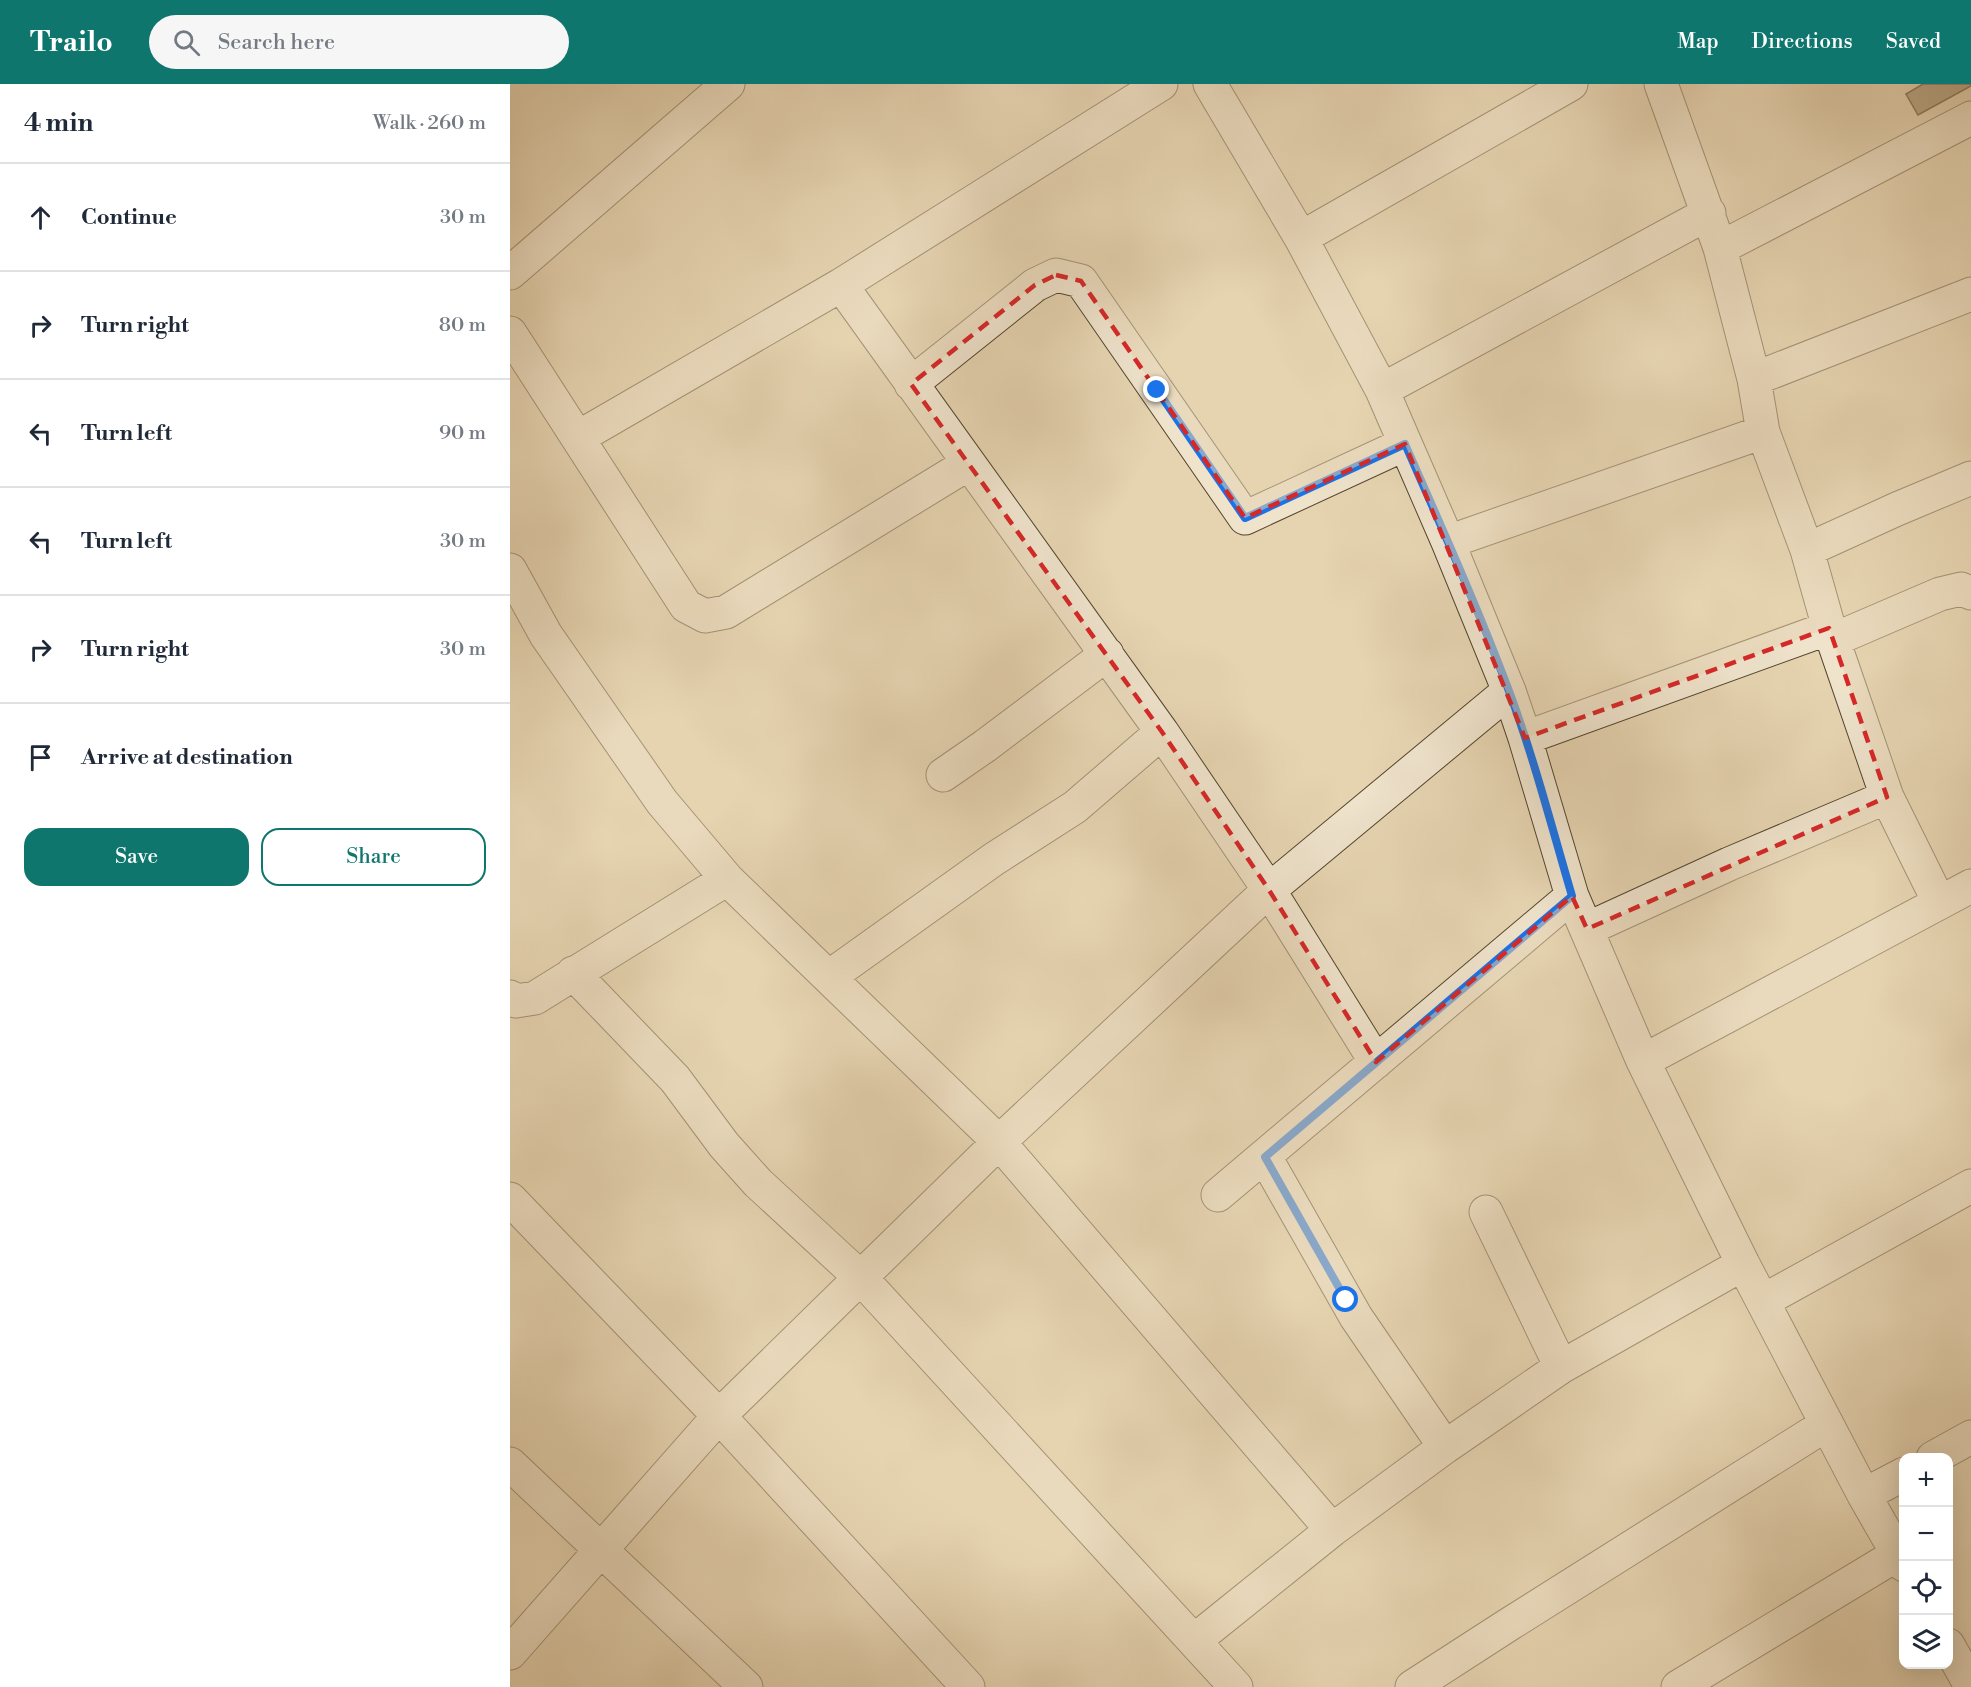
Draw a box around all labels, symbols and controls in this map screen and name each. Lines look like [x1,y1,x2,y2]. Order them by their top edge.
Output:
search box [149,15,569,69]
text: Trailo [30,25,113,60]
icon: search [170,26,203,59]
text: Search here [218,29,335,56]
text: Map [1677,29,1719,55]
text: Directions [1752,29,1853,55]
text: Saved [1886,29,1941,55]
text: 4 min [24,107,94,139]
text: Walk · 260 m [373,111,486,136]
icon: ahead [24,201,57,234]
text: Continue [81,204,177,231]
text: 30 m [440,205,486,230]
icon: right [24,309,57,342]
text: Turn right [81,312,189,339]
text: 80 m [439,313,486,338]
route end [1143,376,1169,402]
icon: left [24,417,57,450]
text: Turn left [81,420,172,447]
text: 90 m [439,421,486,446]
icon: left [24,525,57,558]
text: Turn left [81,528,172,555]
text: 30 m [440,529,486,554]
icon: right [24,633,57,666]
text: Turn right [81,636,189,663]
text: 30 m [440,637,486,662]
icon: arrive [24,741,57,774]
text: Arrive at destination [81,744,293,771]
button: Save [24,828,249,886]
button: Share [261,828,486,886]
route start [1332,1286,1358,1312]
map controls [1899,1453,1953,1669]
button: + [1899,1453,1953,1507]
button: − [1899,1507,1953,1561]
button: locate [1899,1561,1953,1615]
button: layers [1899,1615,1953,1669]

